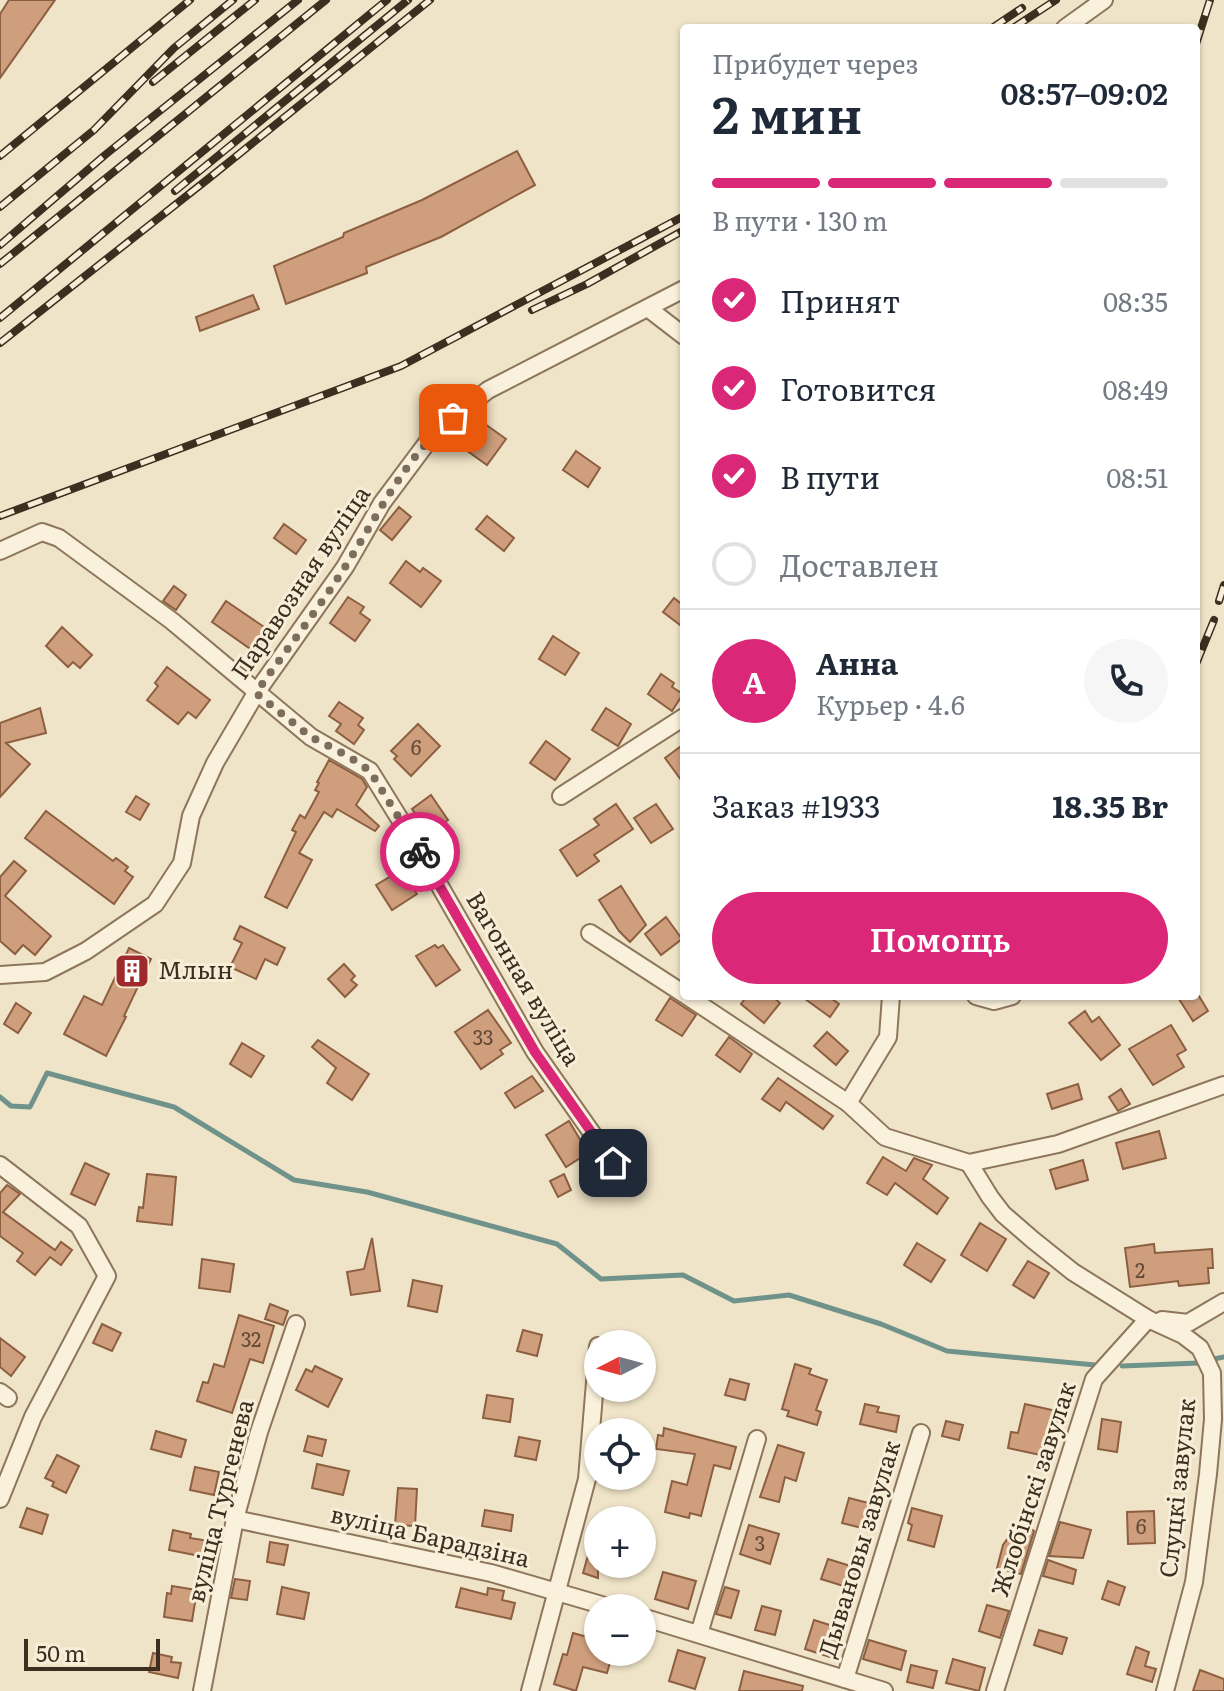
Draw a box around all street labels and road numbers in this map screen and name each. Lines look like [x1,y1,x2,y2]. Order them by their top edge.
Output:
street label: Паравозная вуліца [221,478,377,686]
street label: Вагонная вуліца [459,884,591,1072]
street label: Жлобінскі завулак [980,1376,1083,1600]
street label: вуліца Тургенева [176,1395,261,1606]
street label: Слуцкі завулак [1149,1396,1202,1579]
street label: Дывановы завулак [808,1436,907,1661]
street label: вуліца Барадзіна [327,1495,534,1575]

